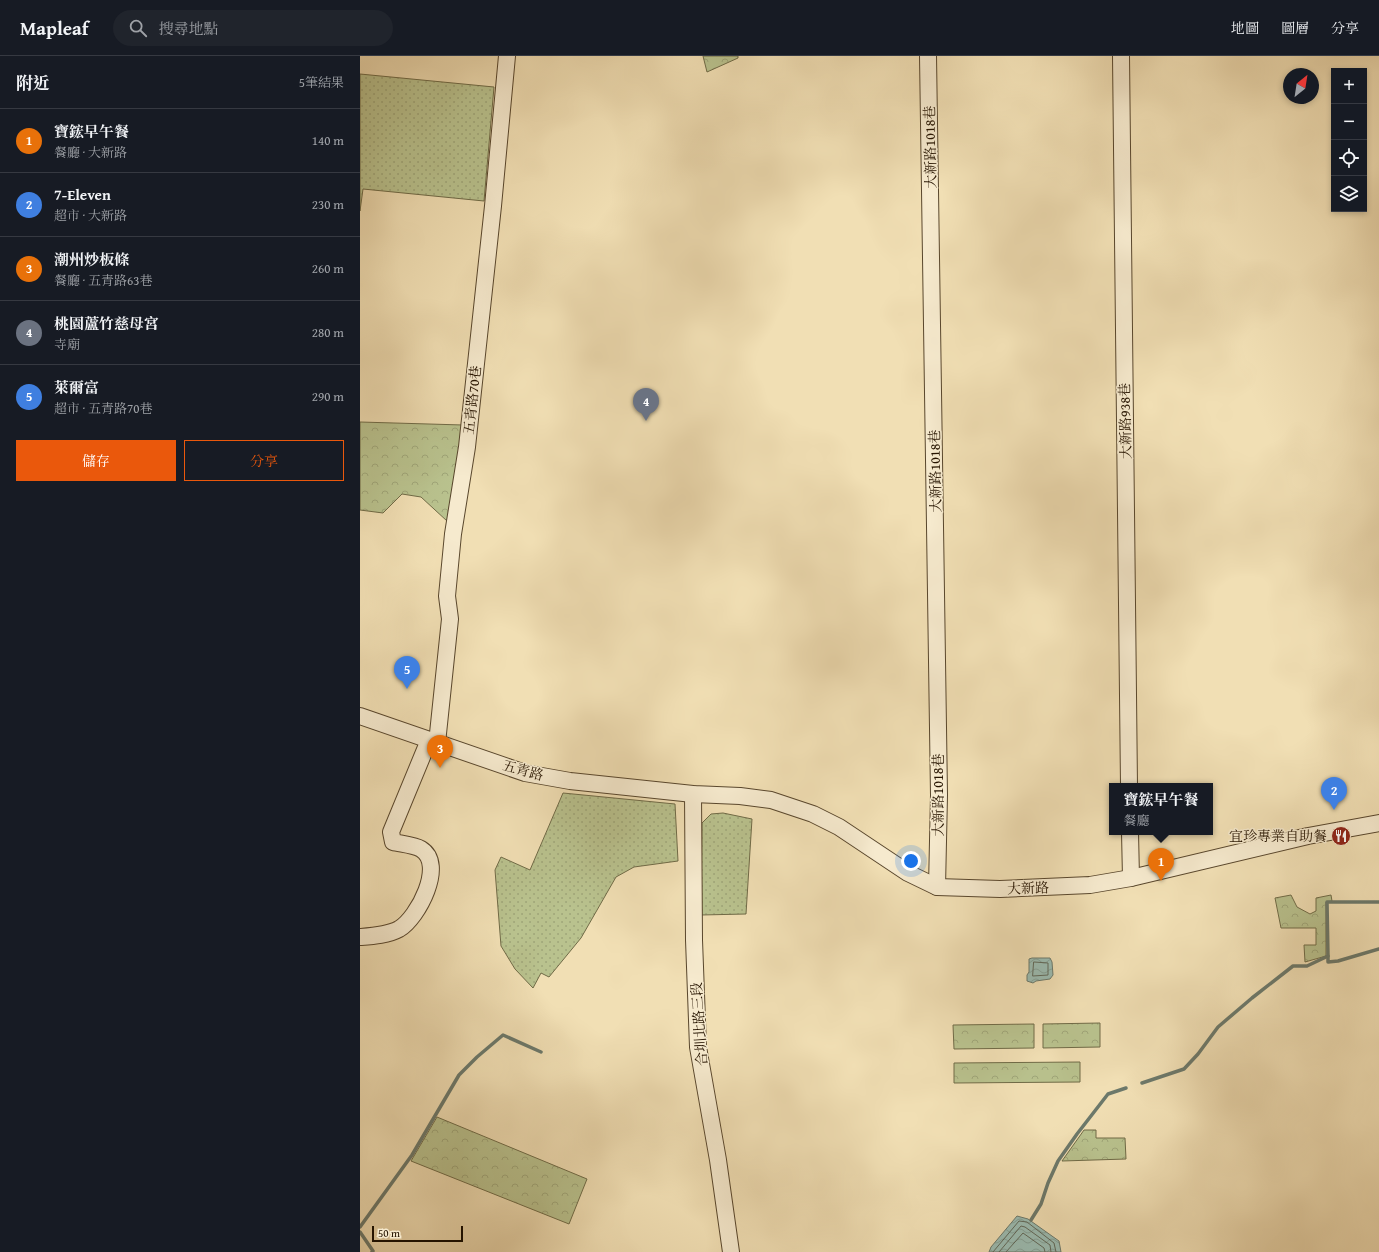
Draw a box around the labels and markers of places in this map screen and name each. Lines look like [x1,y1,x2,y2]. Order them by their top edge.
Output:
pin: 4 [633,388,659,421]
pin: 5 [394,656,420,689]
pin: 3 [427,735,453,768]
pin: 2 [1321,777,1347,810]
restaurant icon: 宜珍專業自助餐 [1330,825,1352,847]
place label: 宜珍專業自助餐 [1229,826,1327,846]
pin: 1 [1148,848,1174,881]

